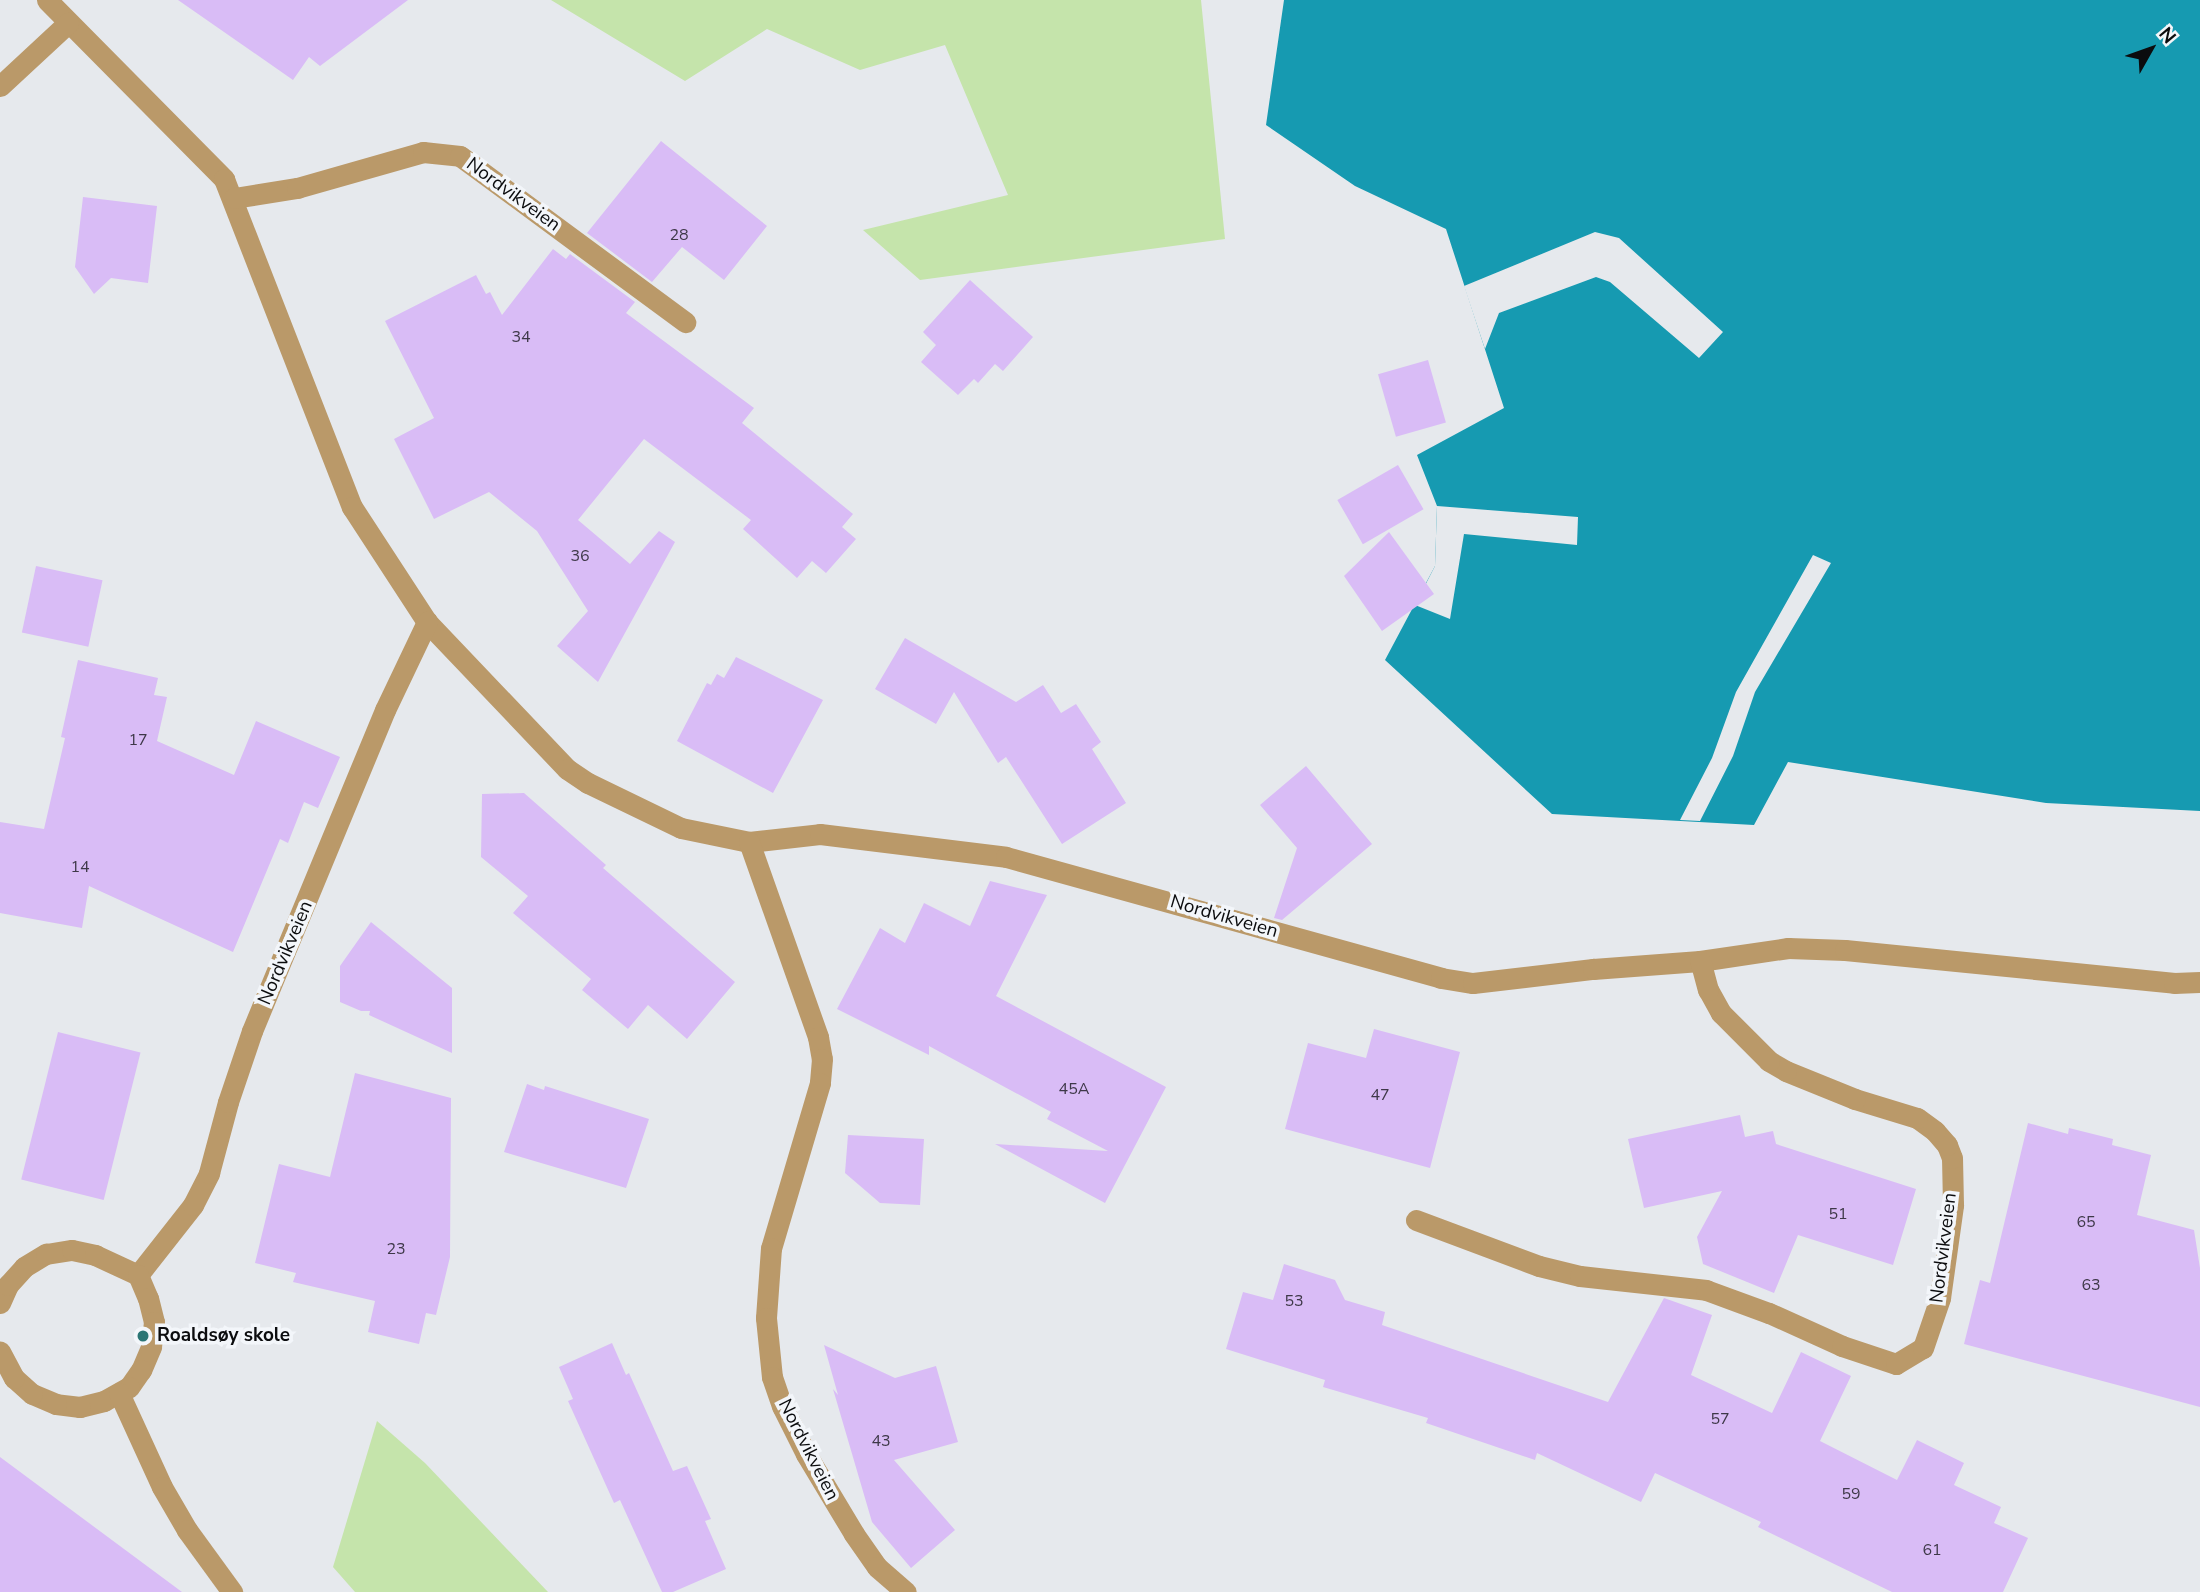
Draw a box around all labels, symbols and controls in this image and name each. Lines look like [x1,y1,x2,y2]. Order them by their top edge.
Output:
north arrow [2116,14,2186,84]
text: N [2153,22,2182,49]
street label: Nordvikveien [461,153,565,237]
house number: 28 [669,225,689,245]
house number: 34 [511,327,531,347]
house number: 36 [570,546,590,566]
house number: 17 [128,730,148,750]
house number: 14 [70,857,90,877]
street label: Nordvikveien [1168,891,1280,943]
street label: Nordvikveien [254,898,318,1008]
house number: 45A [1059,1079,1089,1099]
house number: 47 [1370,1085,1390,1105]
street label: Nordvikveien [1926,1192,1962,1304]
house number: 51 [1828,1204,1848,1224]
house number: 65 [2076,1212,2096,1232]
house number: 23 [386,1239,406,1259]
house number: 63 [2081,1275,2101,1295]
house number: 53 [1284,1291,1304,1311]
place label: Roaldsøy skole [157,1325,290,1347]
marker: Roaldsøy skole [135,1328,151,1344]
street label: Nordvikveien [773,1395,843,1505]
house number: 57 [1710,1409,1730,1429]
house number: 43 [871,1431,891,1451]
house number: 59 [1841,1484,1861,1504]
house number: 61 [1922,1540,1942,1560]

